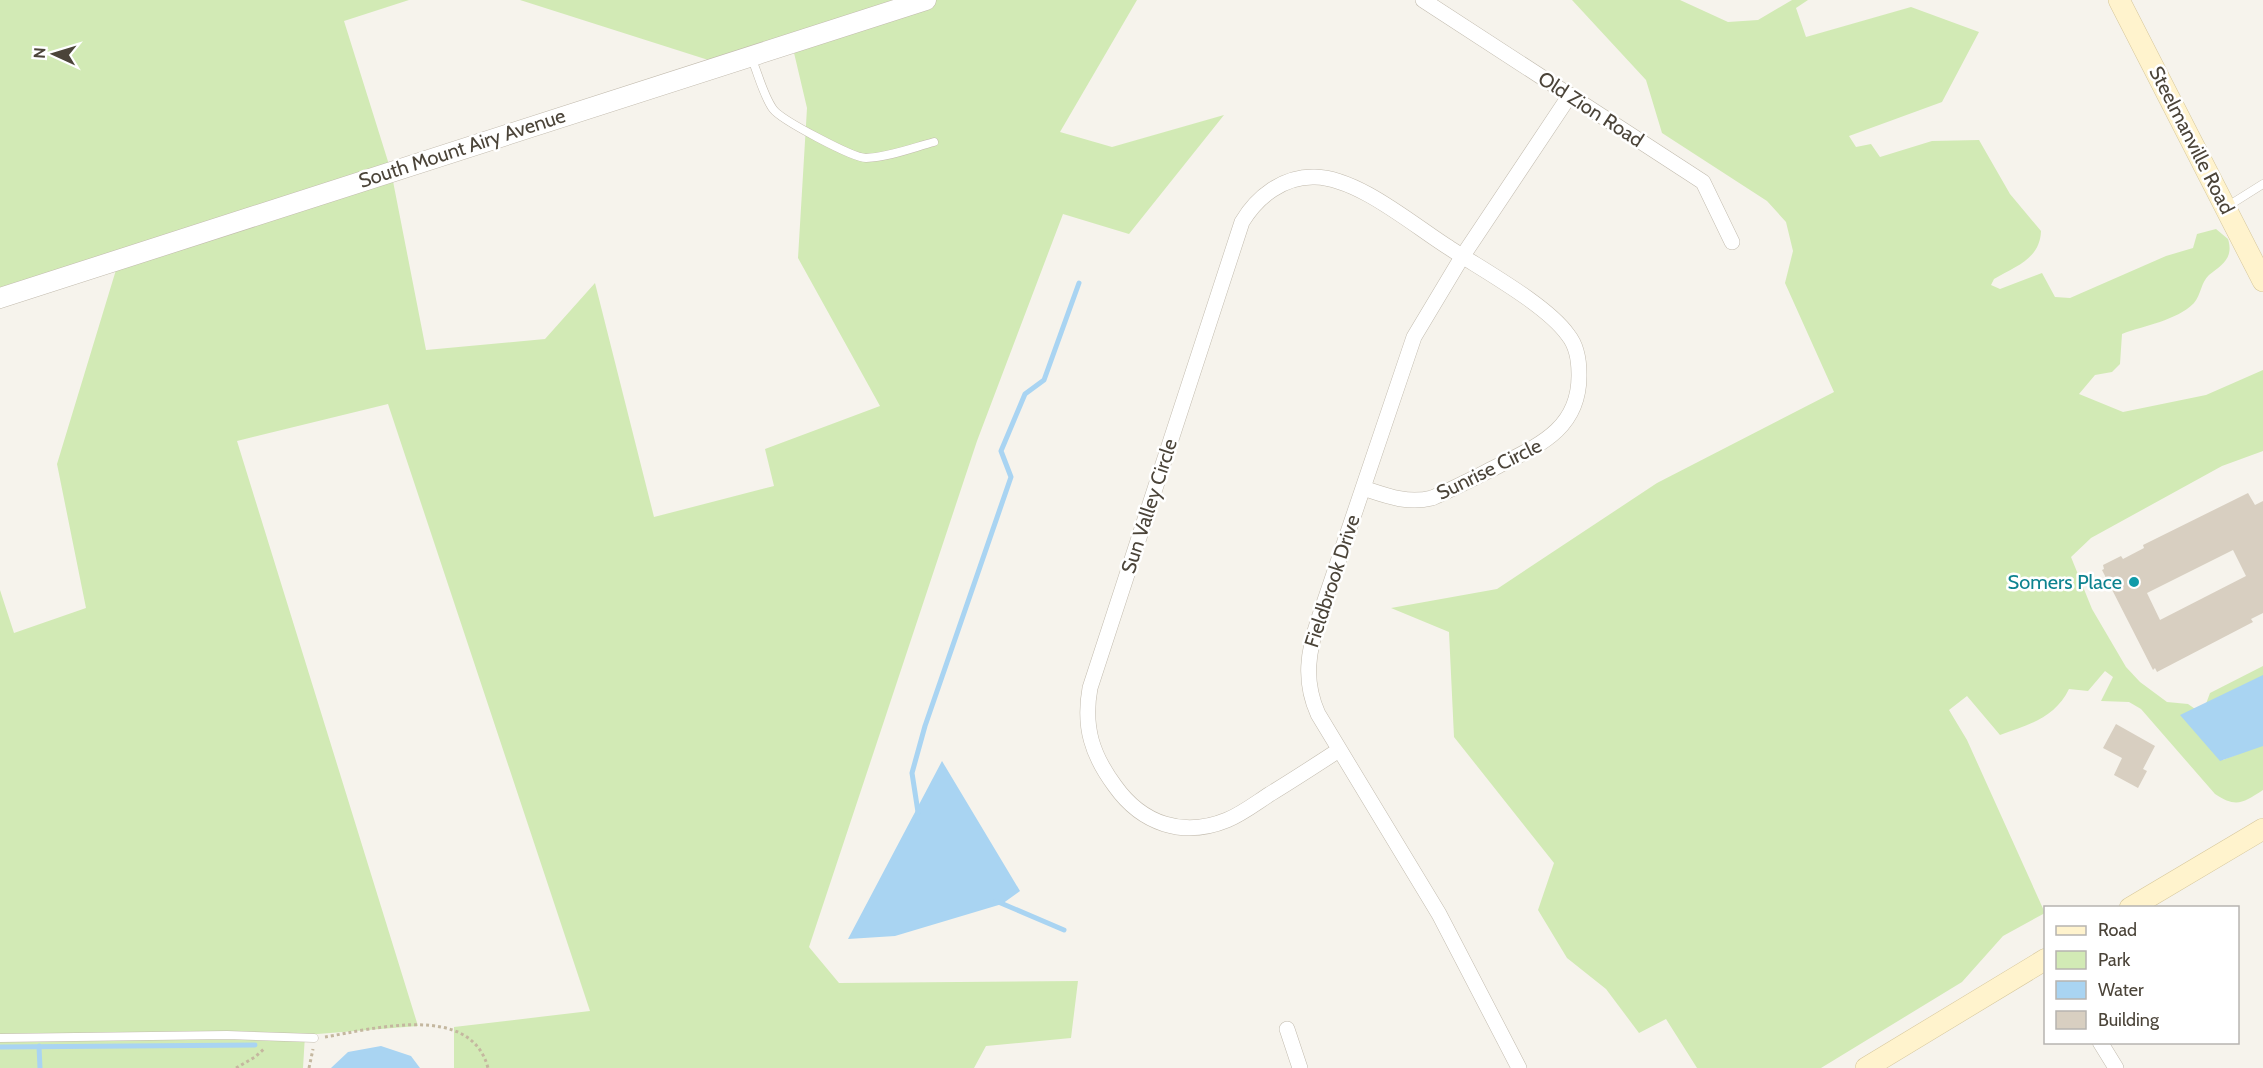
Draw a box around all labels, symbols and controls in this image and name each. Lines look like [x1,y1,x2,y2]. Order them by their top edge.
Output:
north arrow [24,24,84,84]
text: N [30,47,49,59]
street label: Steelmanville Road [2144,62,2240,218]
street label: Old Zion Road [1534,66,1648,152]
street label: South Mount Airy Avenue [356,103,568,193]
street label: Sunrise Circle [1433,433,1545,505]
street label: Sun Valley Circle [1116,436,1182,576]
street label: Fieldbrook Drive [1299,512,1365,650]
place label: Somers Place [2008,570,2122,594]
marker: Somers Place [2127,575,2141,589]
legend [2044,906,2239,1044]
text: Road [2098,919,2137,941]
text: Park [2098,949,2131,971]
text: Water [2098,979,2144,1001]
text: Building [2098,1009,2160,1031]

